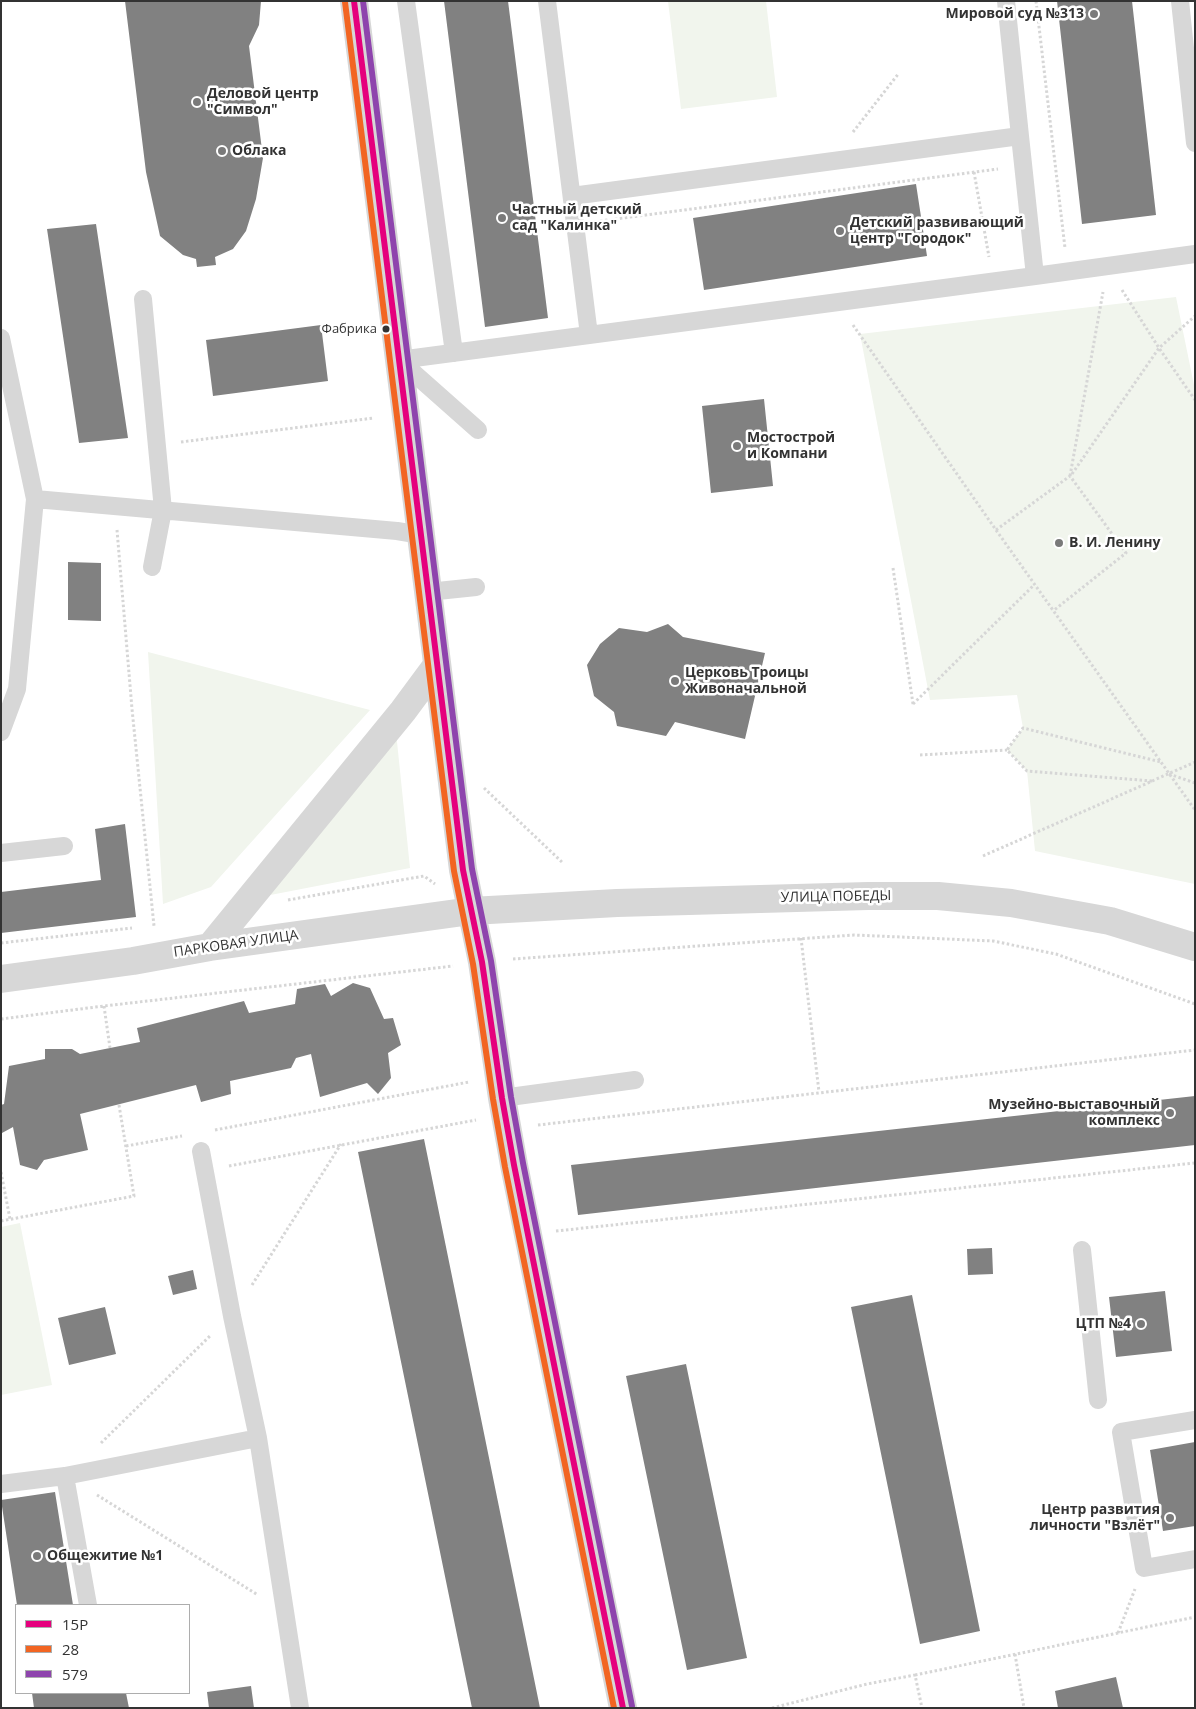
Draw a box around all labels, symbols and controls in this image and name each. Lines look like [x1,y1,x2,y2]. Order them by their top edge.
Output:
place label: Мировой суд №313 [945,6,1084,22]
marker: Мировой суд №313 [1088,8,1100,20]
place label: Деловой центр "Символ" [207,86,319,118]
marker: Деловой центр "Символ" [191,96,203,108]
place label: Облака [232,143,286,159]
marker: Облака [216,145,228,157]
place label: Частный детский сад "Калинка" [512,202,642,234]
marker: Частный детский сад "Калинка" [496,212,508,224]
place label: Детский развивающий центр "Городок" [850,215,1024,248]
marker: Детский развивающий центр "Городок" [834,225,846,237]
place label: Фабрика [322,321,377,337]
marker: Фабрика [381,324,391,334]
place label: Мостострой и Компани [747,430,835,462]
marker: Мостострой и Компани [731,440,743,452]
place label: В. И. Ленину [1069,535,1160,551]
marker: В. И. Ленину [1053,537,1065,549]
place label: Церковь Троицы Живоначальной [685,665,809,698]
marker: Церковь Троицы Живоначальной [669,675,681,687]
street label: УЛИЦА ПОБЕДЫ [780,888,892,906]
street label: ПАРКОВАЯ УЛИЦА [173,927,299,961]
place label: Музейно-выставочный комплекс [988,1097,1160,1130]
marker: Музейно-выставочный комплекс [1164,1107,1176,1119]
place label: ЦТП №4 [1075,1316,1131,1332]
marker: ЦТП №4 [1135,1318,1147,1330]
place label: Центр развития личности "Взлёт" [1030,1502,1160,1534]
marker: Центр развития личности "Взлёт" [1164,1512,1176,1524]
place label: Общежитие №1 [47,1548,163,1564]
marker: Общежитие №1 [31,1550,43,1562]
legend [15,1604,190,1694]
text: 15Р [62,1614,88,1634]
text: 28 [62,1639,79,1659]
text: 579 [62,1664,88,1684]

